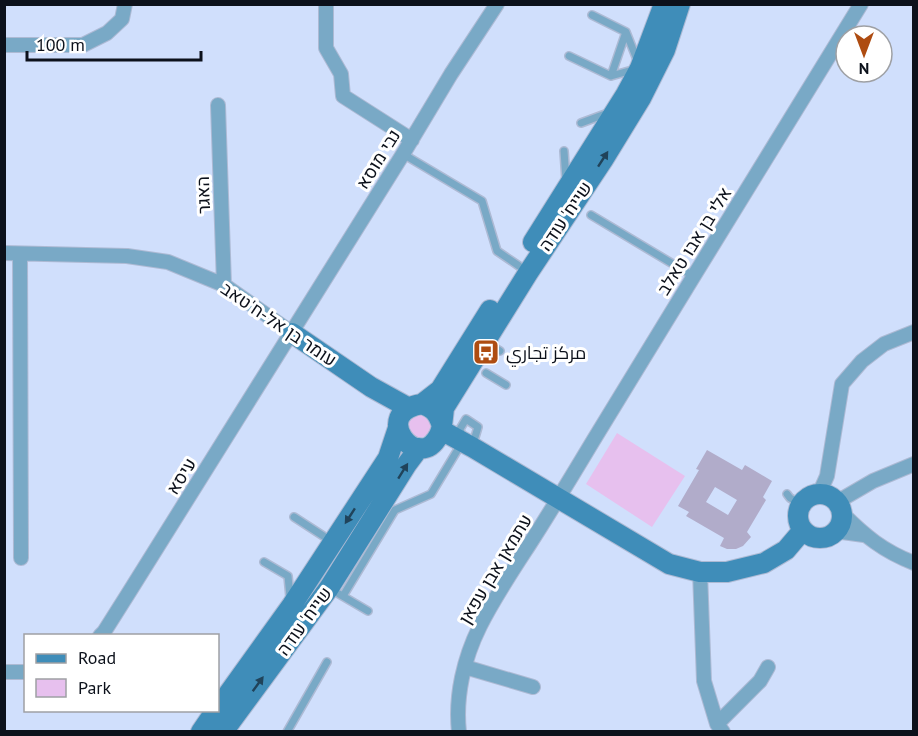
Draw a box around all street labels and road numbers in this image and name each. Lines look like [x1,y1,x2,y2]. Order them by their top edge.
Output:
street label: נבי מוסא [351,125,405,193]
street label: האגר [191,176,215,214]
street label: שייח' עודה [533,177,597,255]
street label: אלי בן אבו טאלב [652,183,736,299]
street label: עומר בן אל-ח'טאב [217,277,341,371]
street label: עיסא [161,453,201,499]
street label: עתמאן אבן עפאן [453,510,537,628]
street label: שייח' עודה [271,582,337,660]

